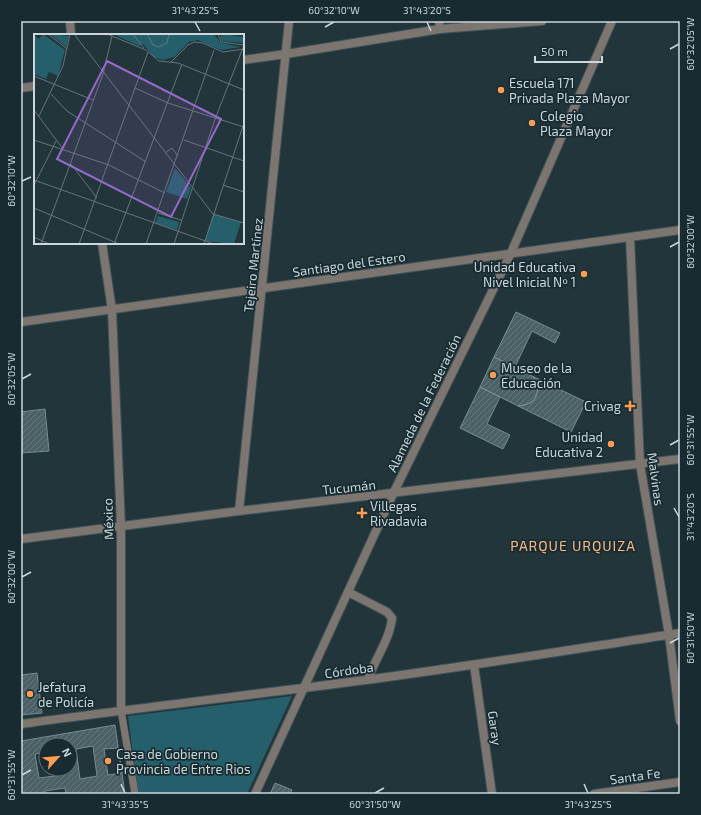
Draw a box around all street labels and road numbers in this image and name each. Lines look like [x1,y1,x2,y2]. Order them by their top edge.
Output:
street label: Tejeiro Martínez [240,217,266,313]
street label: Santiago del Estero [291,248,407,280]
street label: Alameda de la Federación [384,332,464,474]
street label: Malvinas [644,451,668,507]
street label: Tucumán [321,476,377,498]
street label: México [99,498,117,540]
street label: Córdoba [323,659,375,681]
street label: Garay [485,710,505,746]
street label: Santa Fe [609,765,661,787]

